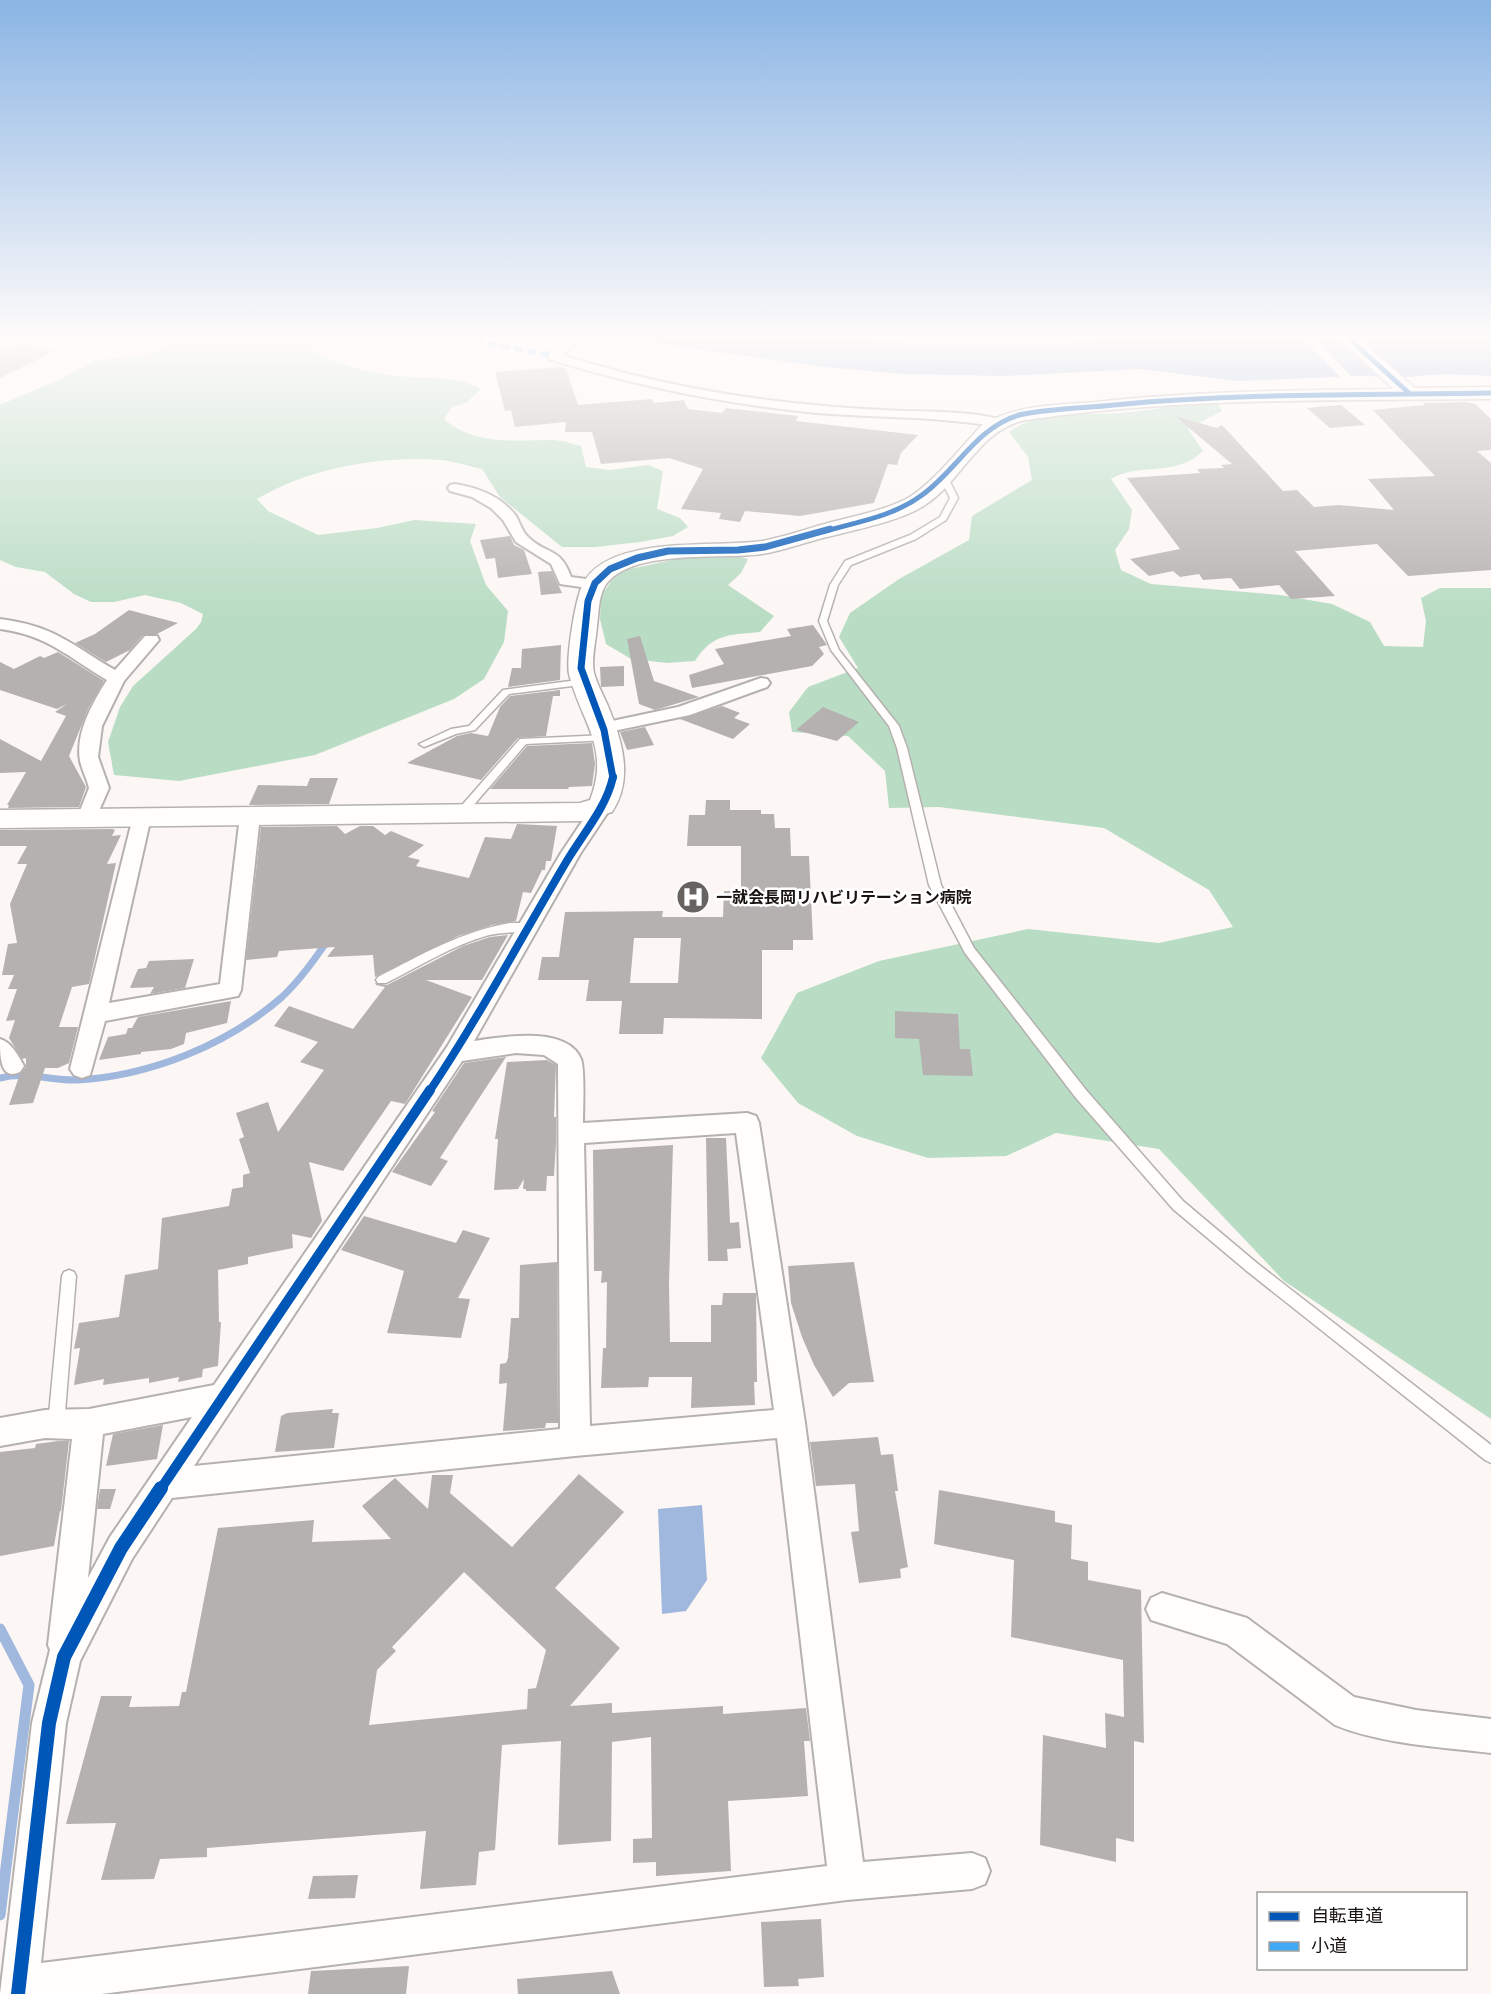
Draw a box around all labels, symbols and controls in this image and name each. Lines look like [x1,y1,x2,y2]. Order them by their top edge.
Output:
hospital icon: 一就会長岡リハビリテーション病院 [675,879,711,915]
place label: 一就会長岡リハビリテーション病院 [716,888,972,907]
legend [1257,1892,1467,1970]
text: 自転車道 [1311,1905,1383,1926]
text: 小道 [1311,1935,1347,1956]

